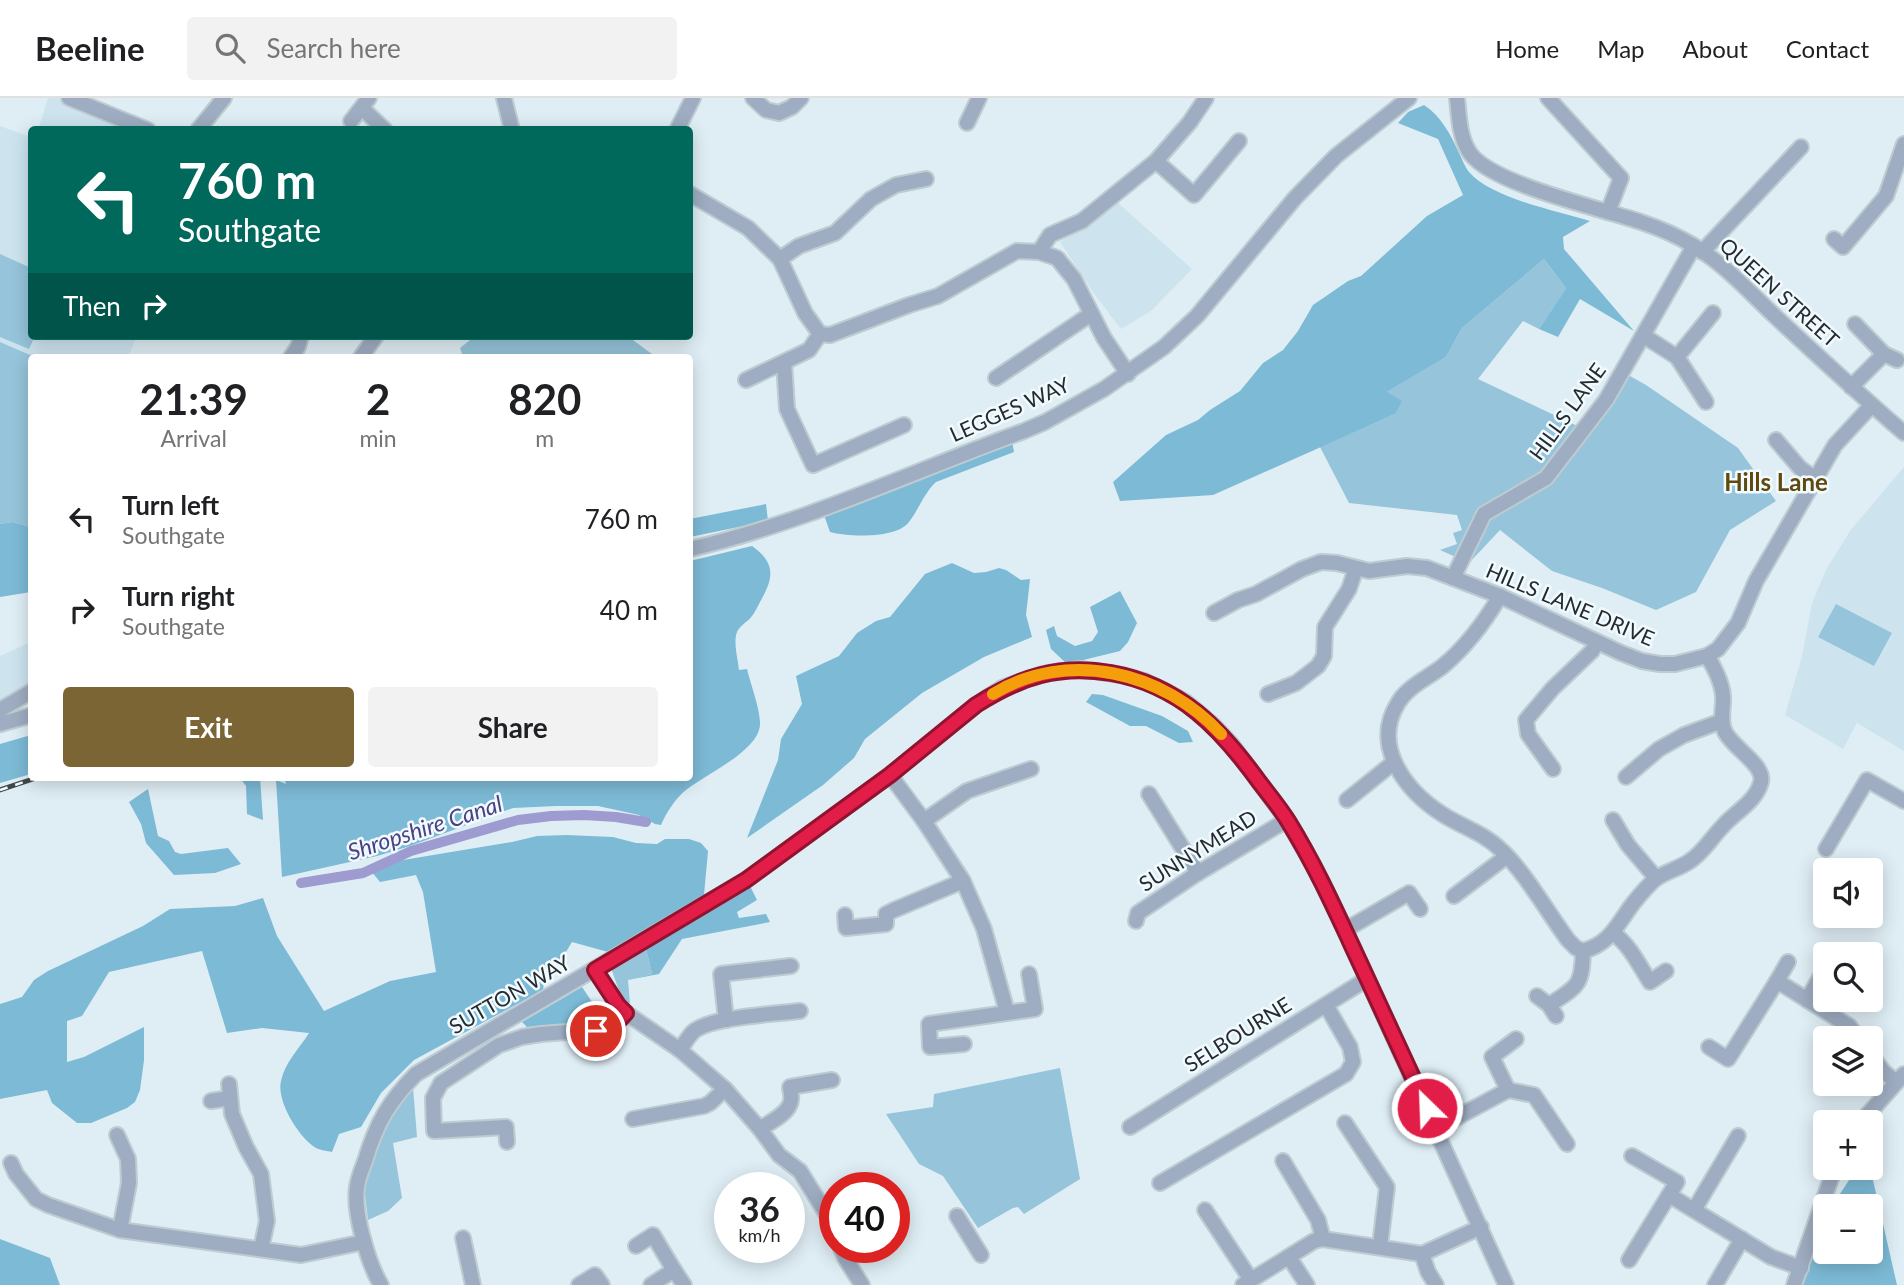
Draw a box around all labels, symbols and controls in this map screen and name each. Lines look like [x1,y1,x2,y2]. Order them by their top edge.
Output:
search box [187,17,677,80]
text: Beeline [35,28,145,68]
icon: search [211,29,249,67]
text: Search here [267,32,401,64]
text: Home [1495,34,1559,63]
text: Map [1597,34,1645,63]
text: About [1683,34,1748,63]
text: Contact [1786,34,1869,63]
text: 760 m [178,151,316,209]
icon: left [63,154,154,245]
text: Southgate [178,210,321,249]
street label: QUEEN STREET [1715,232,1845,352]
icon: right [135,287,173,325]
text: Then [63,290,121,322]
street label: HILLS LANE [1523,358,1610,464]
street label: LEGGES WAY [946,371,1074,446]
text: 21:39 [140,374,248,424]
text: 2 [366,374,390,424]
text: 820 [508,374,581,424]
text: Arrival [161,424,227,452]
text: min [359,424,397,452]
text: m [535,424,554,452]
district label: Hills Lane [1724,467,1828,496]
text: Turn left [122,489,219,521]
icon: left [63,500,101,538]
text: 760 m [585,503,658,535]
text: Southgate [122,521,225,549]
street label: HILLS LANE DRIVE [1483,557,1658,650]
text: Turn right [122,580,235,612]
icon: right [63,591,101,629]
text: 40 m [600,594,658,626]
text: Southgate [122,612,225,640]
button: Exit [63,687,354,767]
button: Share [368,687,658,767]
water label: Shropshire Canal [344,789,505,865]
street label: SUNNYMEAD [1134,804,1261,896]
map controls [1813,858,1883,1264]
button: sound [1813,858,1883,928]
button: search [1813,942,1883,1012]
street label: SUTTON WAY [444,949,575,1038]
street label: SELBOURNE [1179,991,1295,1077]
pin [566,1001,626,1061]
icon: arrive [577,1012,615,1050]
button: layers [1813,1026,1883,1096]
position arrow [1390,1071,1464,1145]
button: + [1813,1110,1883,1180]
speed limit sign: 40 [819,1172,910,1263]
text: 36 [739,1187,780,1229]
button: − [1813,1194,1883,1264]
text: km/h [738,1224,781,1246]

